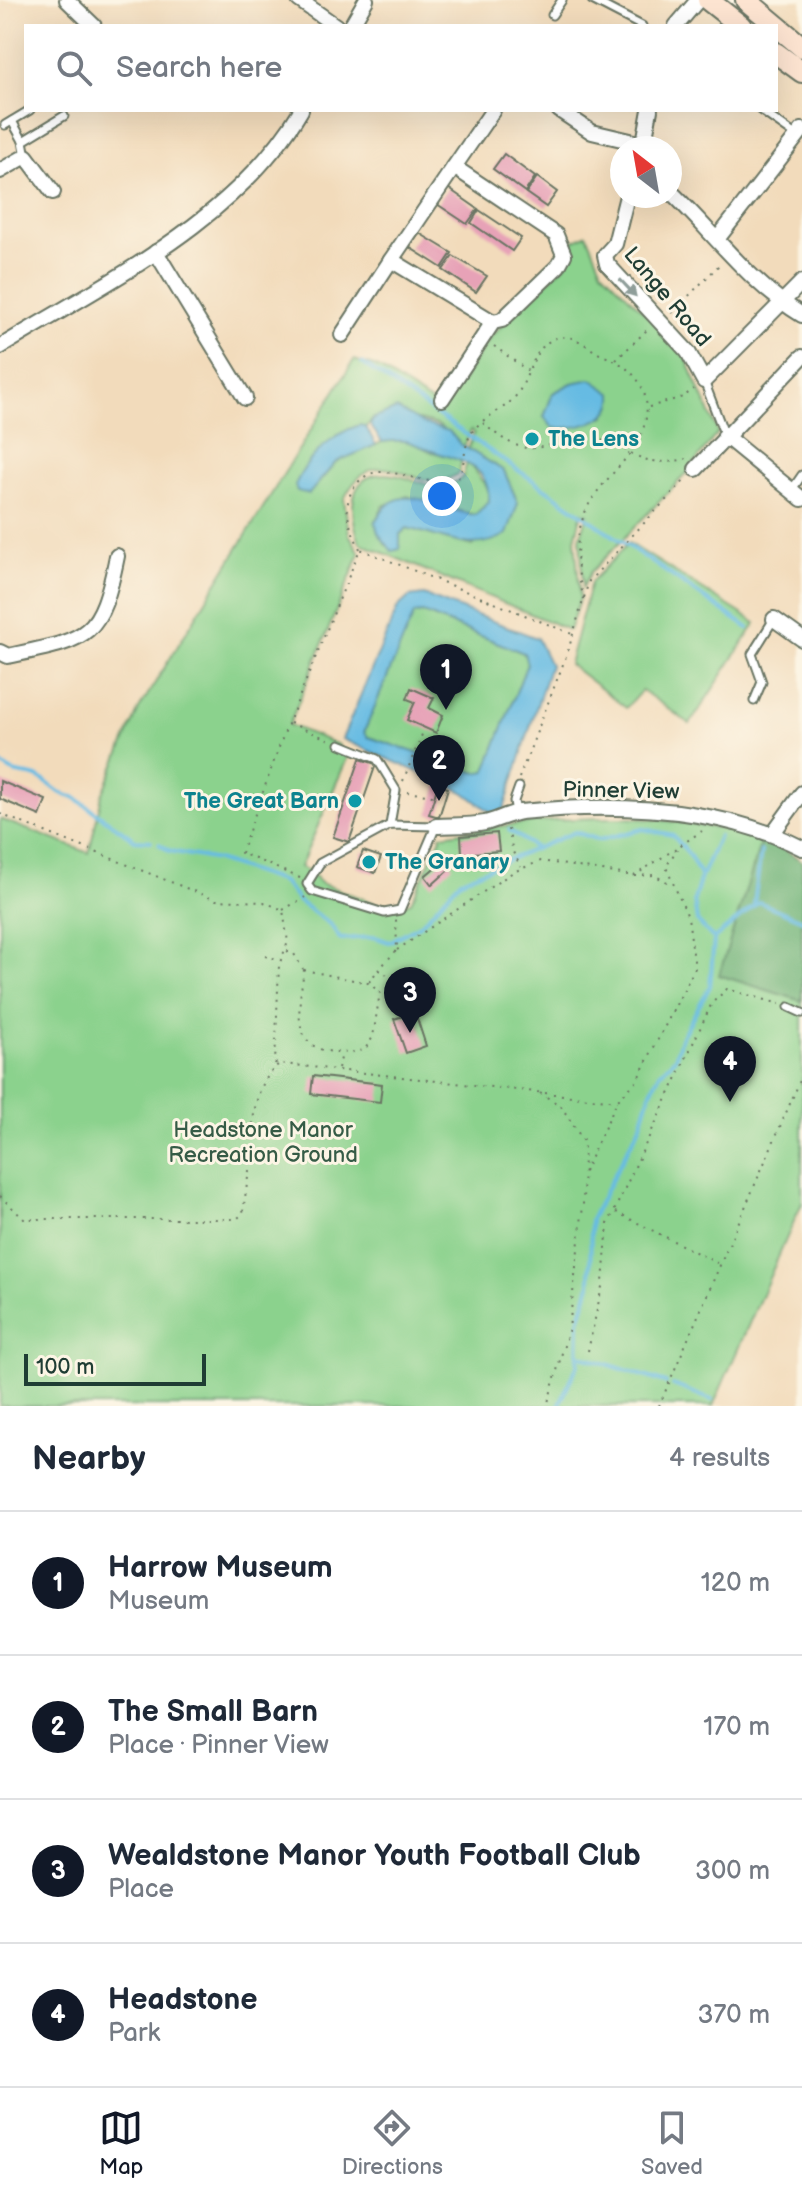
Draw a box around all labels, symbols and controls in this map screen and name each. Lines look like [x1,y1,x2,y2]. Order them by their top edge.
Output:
search box [24,24,778,112]
icon: search [52,46,96,90]
text: Search here [116,50,282,86]
north arrow [610,136,682,208]
street label: Lange Road [618,242,716,352]
one-way arrow [619,278,637,297]
place label: The Lens [548,426,639,453]
marker: The Lens [523,430,541,448]
your location [422,476,462,516]
pin: 1 [420,644,472,710]
pin: 2 [413,735,465,801]
street label: Pinner View [562,776,680,806]
place label: The Great Barn [184,788,339,815]
marker: The Great Barn [346,792,364,810]
place label: The Granary [385,849,509,876]
marker: The Granary [360,853,378,871]
pin: 3 [384,967,436,1033]
pin: 4 [704,1036,756,1102]
park label: Headstone Manor Recreation Ground [168,1117,358,1169]
scale bar [24,1350,206,1386]
text: 100 m [36,1354,95,1381]
text: Nearby [32,1438,146,1479]
text: 4 results [669,1443,770,1474]
text: Harrow Museum [108,1550,333,1586]
text: 1 [53,1568,63,1599]
text: 120 m [701,1568,770,1599]
text: Museum [108,1586,209,1617]
text: The Small Barn [108,1694,318,1730]
text: 2 [50,1712,66,1743]
text: 170 m [703,1712,770,1743]
text: Place · Pinner View [108,1730,329,1761]
text: Wealdstone Manor Youth Football Club [108,1838,641,1874]
text: 3 [50,1856,66,1887]
text: 300 m [695,1856,770,1887]
text: Place [108,1874,174,1905]
text: Headstone [108,1982,258,2018]
text: 4 [50,2000,66,2031]
text: 370 m [697,2000,770,2031]
text: Park [108,2018,160,2049]
tab: Map [99,2106,143,2181]
tab: Directions [342,2106,443,2181]
tab: Saved [641,2106,703,2181]

